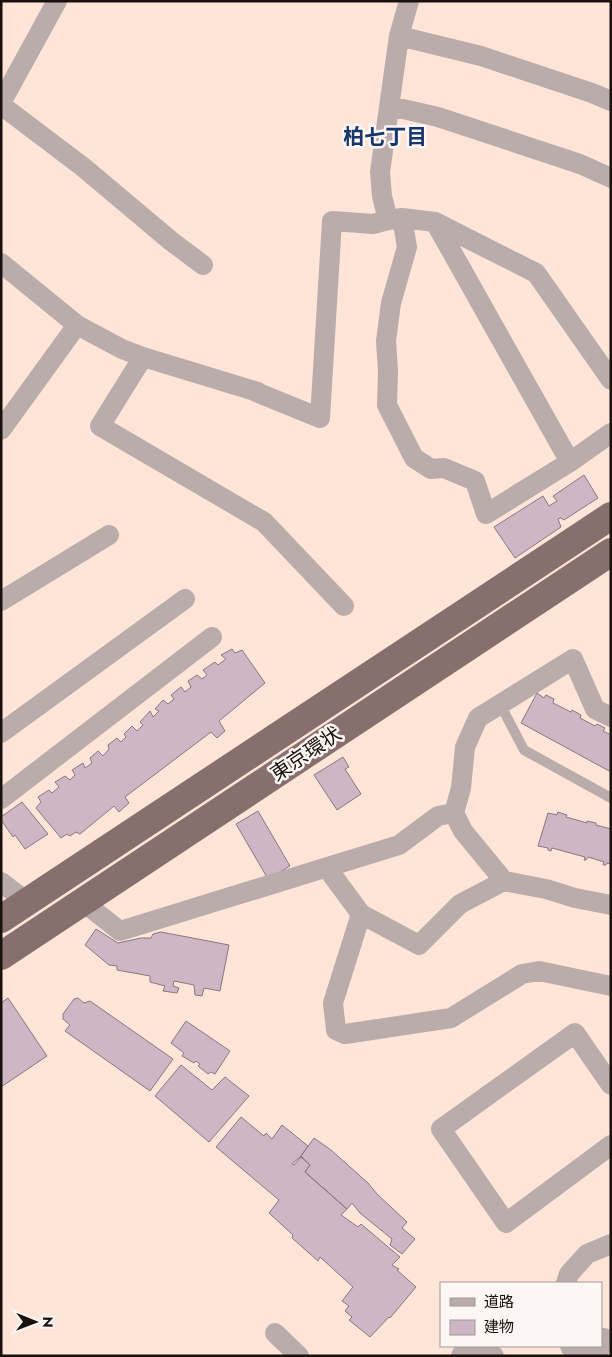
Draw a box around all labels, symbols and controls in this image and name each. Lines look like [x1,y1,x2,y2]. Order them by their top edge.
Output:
district label: 柏七丁目 [343,122,427,152]
street label: 東京環状 [265,720,347,788]
legend [440,1282,602,1347]
text: 道路 [484,1291,514,1313]
north arrow [10,1297,60,1347]
text: N [38,1316,58,1328]
text: 建物 [484,1316,514,1338]

